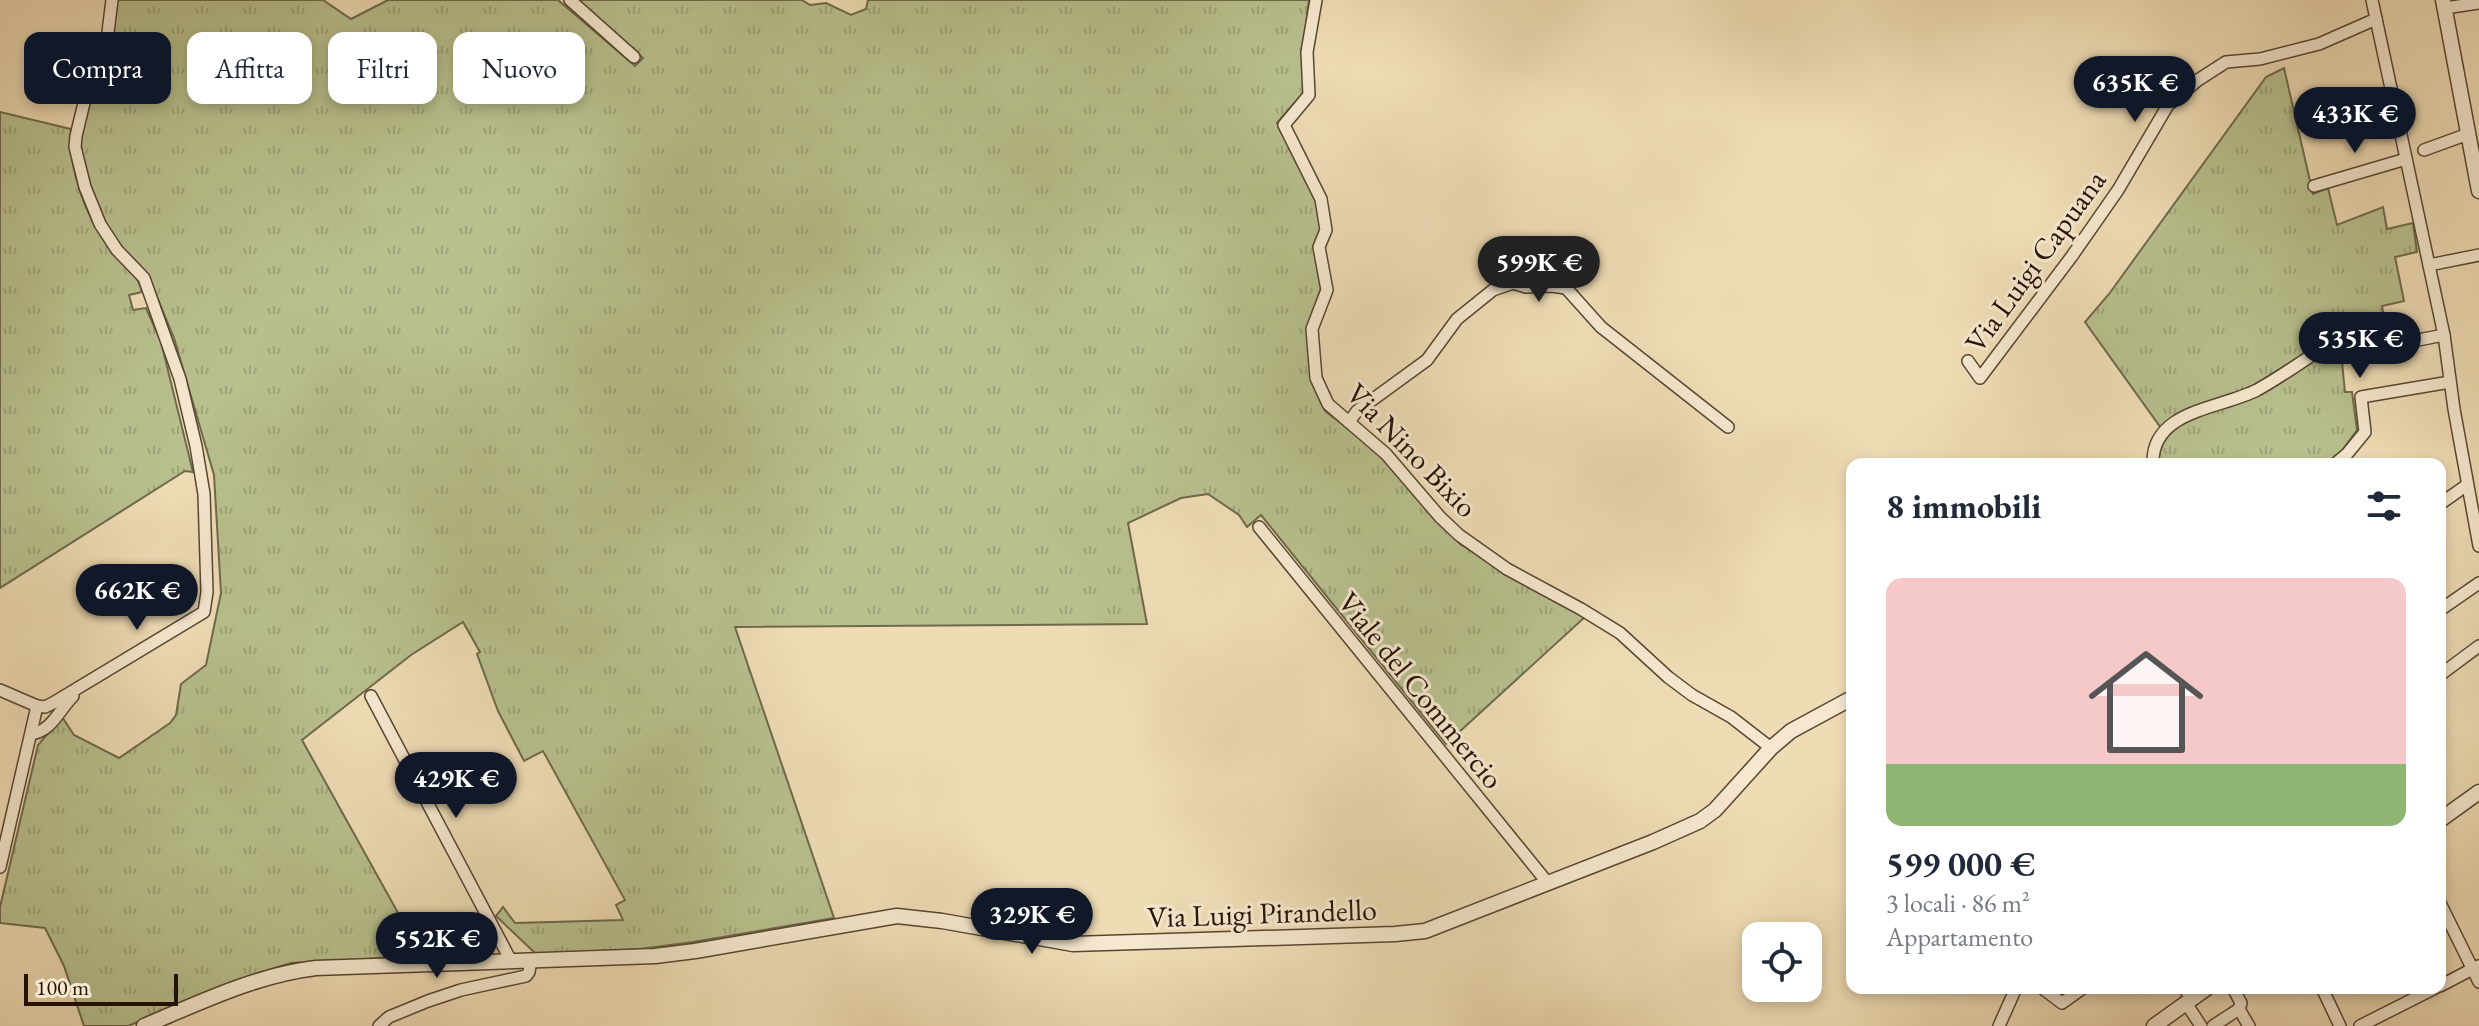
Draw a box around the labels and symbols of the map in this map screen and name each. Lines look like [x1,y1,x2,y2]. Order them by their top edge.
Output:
pin: 635K € [2070,56,2200,124]
pin: 433K € [2290,87,2420,155]
street label: Via Luigi Capuana [1956,162,2114,360]
pin: 599K € [1474,236,1604,304]
pin: 535K € [2295,312,2425,380]
street label: Via Nino Bixio [1338,374,1486,526]
pin: 662K € [72,564,202,632]
street label: Viale del Commercio [1329,583,1513,797]
pin: 429K € [391,752,521,820]
pin: 329K € [967,888,1097,956]
street label: Via Luigi Pirandello [1146,890,1378,936]
pin: 552K € [372,912,502,980]
scale bar [24,970,178,1006]

